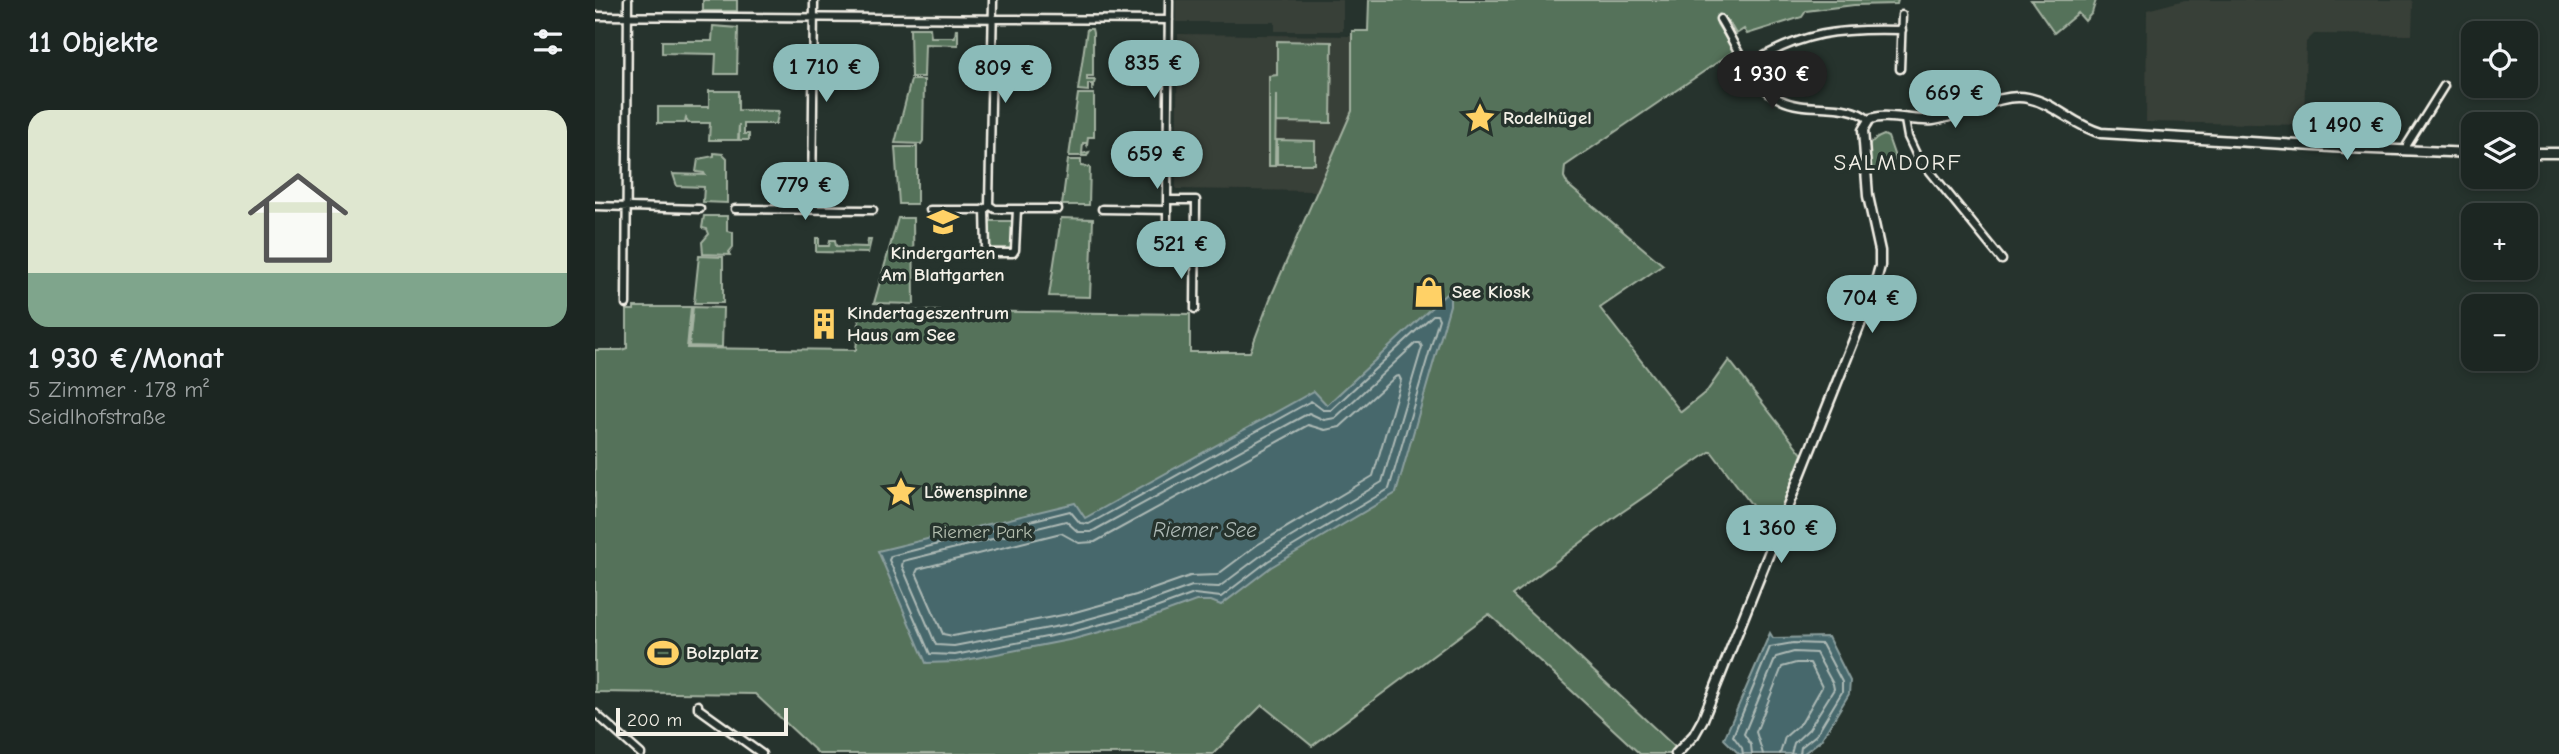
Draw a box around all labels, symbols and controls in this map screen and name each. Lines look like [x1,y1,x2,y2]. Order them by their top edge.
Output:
map controls [2461,21,2538,371]
button: locate [2461,21,2538,98]
icon: filters [529,23,567,61]
text: 11 Objekte [28,25,158,60]
pin: 835 € [1105,41,1203,100]
pin: 1 710 € [761,44,891,104]
pin: 809 € [956,46,1054,105]
text: 835 € [1124,49,1184,76]
pin: 1 930 € [1707,52,1837,111]
text: 1 710 € [789,53,863,80]
text: 809 € [975,54,1036,81]
text: 1 930 € [1733,60,1811,87]
pin: 669 € [1906,71,2004,130]
text: 669 € [1925,79,1985,106]
place icon: Rodelhügel [1463,101,1497,135]
pin: 1 490 € [2282,102,2412,162]
place label: Rodelhügel [1503,107,1592,129]
text: 1 490 € [2308,111,2386,138]
button: layers [2461,112,2538,189]
pin: 659 € [1108,132,1206,191]
text: 659 € [1127,140,1187,167]
district label: SALMDORF [1833,149,1963,176]
icon: home [235,155,361,281]
pin: 779 € [756,162,854,222]
text: 779 € [777,171,833,198]
button: + [2461,203,2538,280]
school or university icon: Kindergarten Am Blattgarten [926,205,960,239]
pin: 521 € [1132,222,1230,281]
text: 521 € [1153,230,1209,257]
place label: Kindergarten Am Blattgarten [881,242,1005,286]
shop icon: See Kiosk [1412,275,1446,309]
pin: 704 € [1823,276,1921,335]
place label: See Kiosk [1452,281,1531,303]
text: 704 € [1843,284,1901,311]
button: − [2461,294,2538,371]
place label: Kindertageszentrum Haus am See [847,302,1009,346]
building icon: Kindertageszentrum Haus am See [807,307,841,341]
text: 1 930 €/Monat [28,341,224,376]
text: 5 Zimmer · 178 m² [28,376,209,403]
text: Seidlhofstraße [28,403,166,430]
place icon: Löwenspinne [884,475,918,509]
place label: Löwenspinne [924,481,1028,503]
pin: 1 360 € [1716,505,1846,565]
text: 1 360 € [1742,514,1820,541]
water label: Riemer See [1153,518,1257,542]
park label: Riemer Park [932,521,1033,543]
sports icon: Bolzplatz [646,636,680,670]
place label: Bolzplatz [686,642,759,664]
scale bar [616,705,787,737]
text: 200 m [627,709,682,731]

